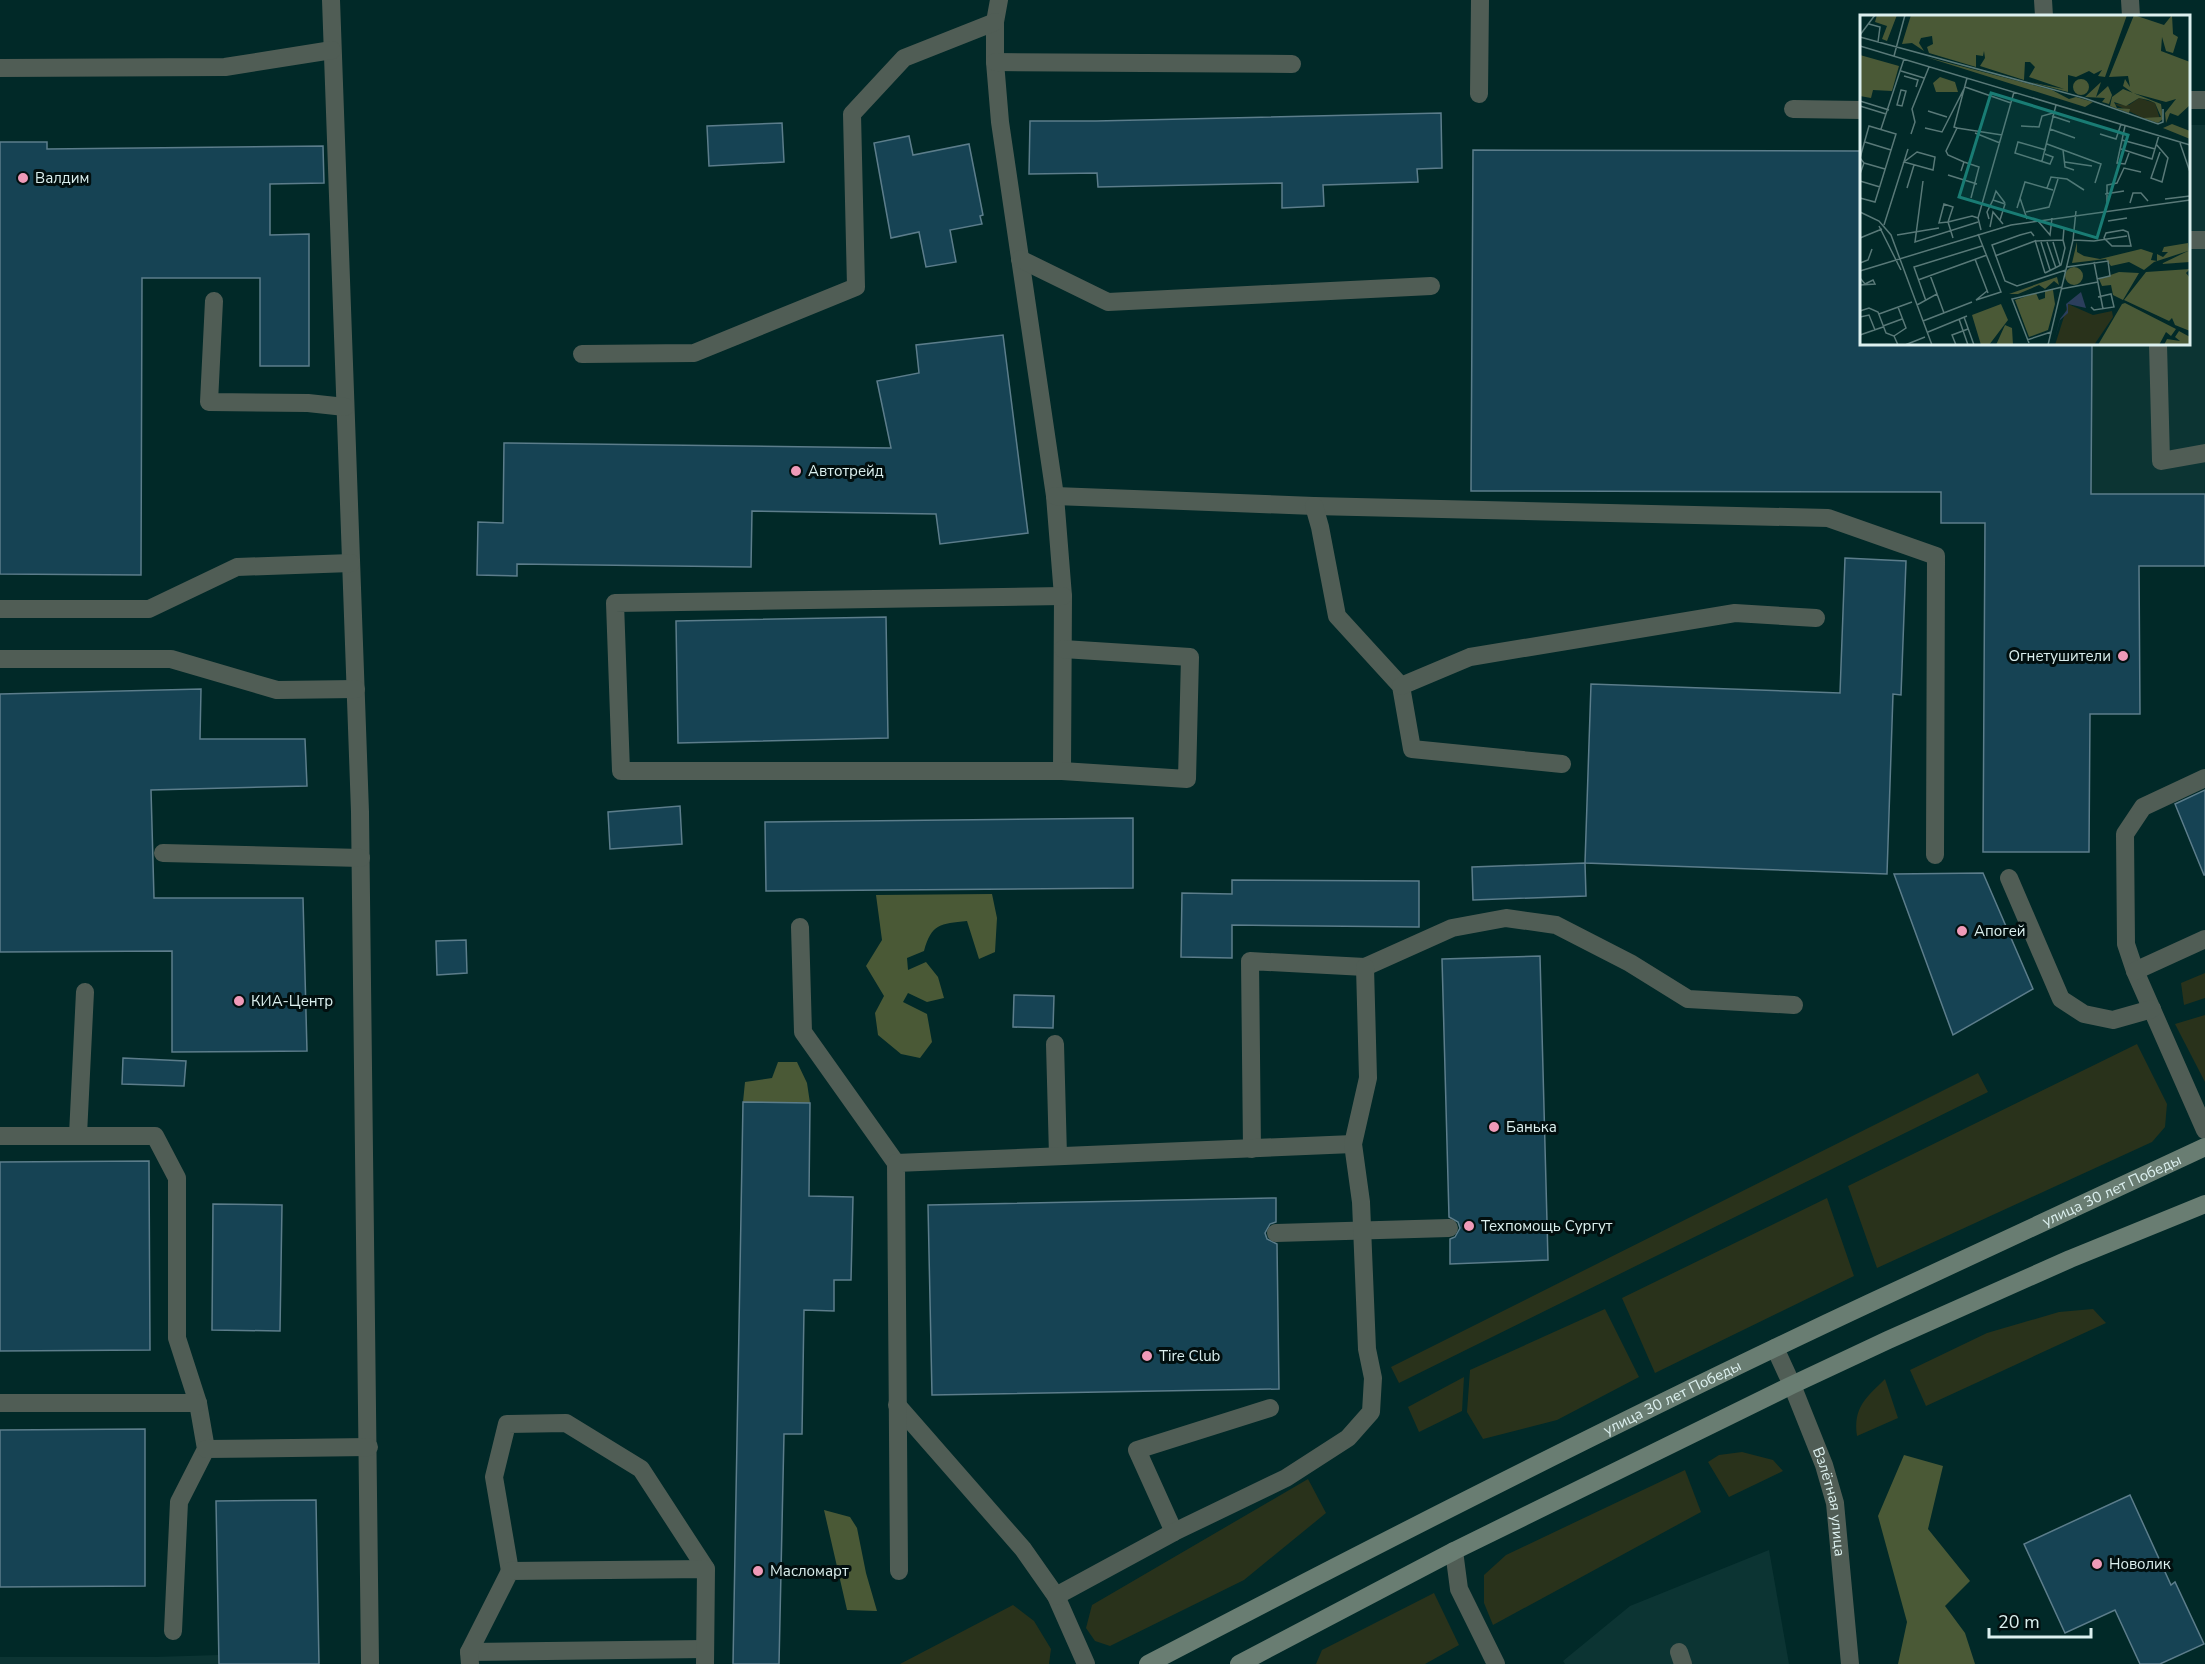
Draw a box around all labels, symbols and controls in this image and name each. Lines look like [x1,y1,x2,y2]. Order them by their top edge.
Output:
inset map [1860,15,2190,345]
place label: Валдим [35,168,89,188]
marker: Валдим [16,171,30,185]
place label: Автотрейд [808,461,884,481]
marker: Автотрейд [789,464,803,478]
place label: Огнетушители [2009,646,2111,666]
marker: Огнетушители [2116,649,2130,663]
place label: Апогей [1974,921,2026,941]
marker: Апогей [1955,924,1969,938]
place label: КИА-Центр [251,991,333,1011]
marker: КИА-Центр [232,994,246,1008]
place label: Банька [1506,1117,1557,1137]
marker: Банька [1487,1120,1501,1134]
street label: улица 30 лет Победы [2039,1149,2185,1231]
place label: Техпомощь Сургут [1481,1216,1613,1236]
marker: Техпомощь Сургут [1462,1219,1476,1233]
place label: Tire Club [1159,1346,1221,1366]
marker: Tire Club [1140,1349,1154,1363]
street label: улица 30 лет Победы [1600,1356,1745,1440]
street label: Взлётная улица [1808,1444,1850,1557]
place label: Новолик [2109,1554,2171,1574]
marker: Новолик [2090,1557,2104,1571]
place label: Масломарт [770,1561,849,1581]
marker: Масломарт [751,1564,765,1578]
scale bar [1989,1601,2091,1639]
text: 20 m [1998,1610,2040,1634]

